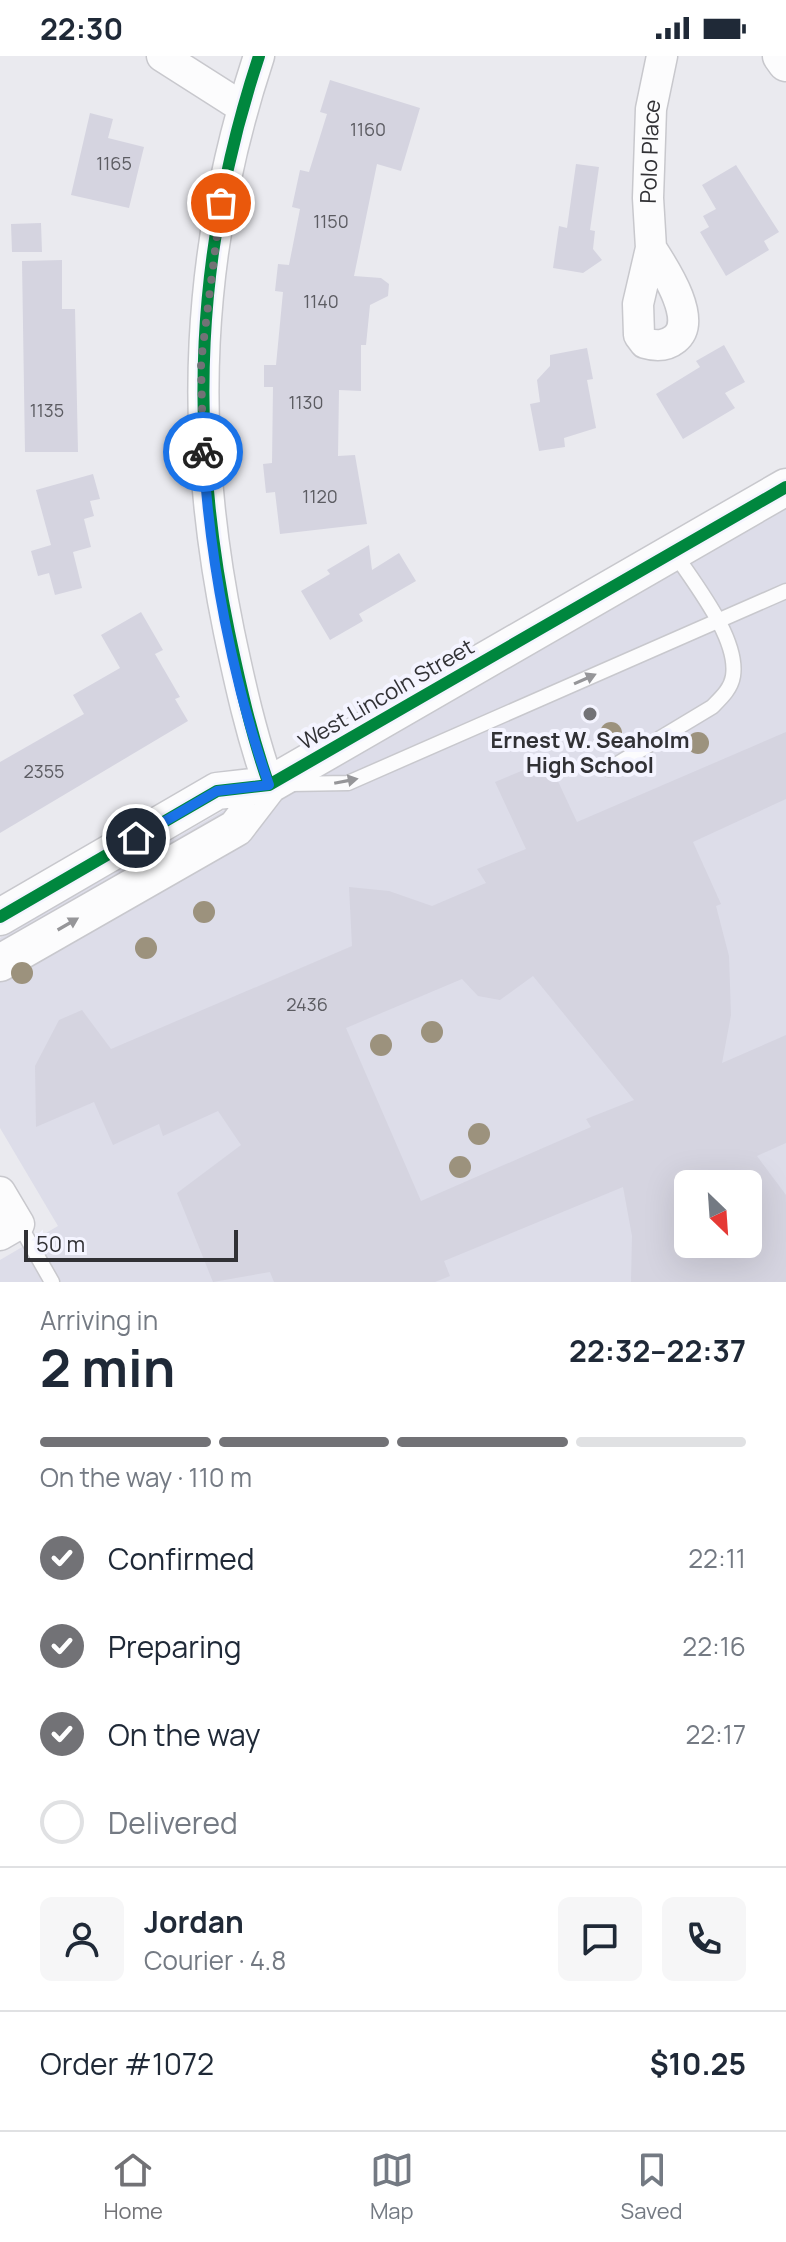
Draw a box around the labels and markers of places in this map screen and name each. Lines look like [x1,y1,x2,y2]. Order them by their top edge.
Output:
pin [187,169,255,237]
marker: Ernest W. Seaholm High School [581,705,599,723]
place label: Ernest W. Seaholm High School [491,725,690,780]
pin [102,804,170,872]

